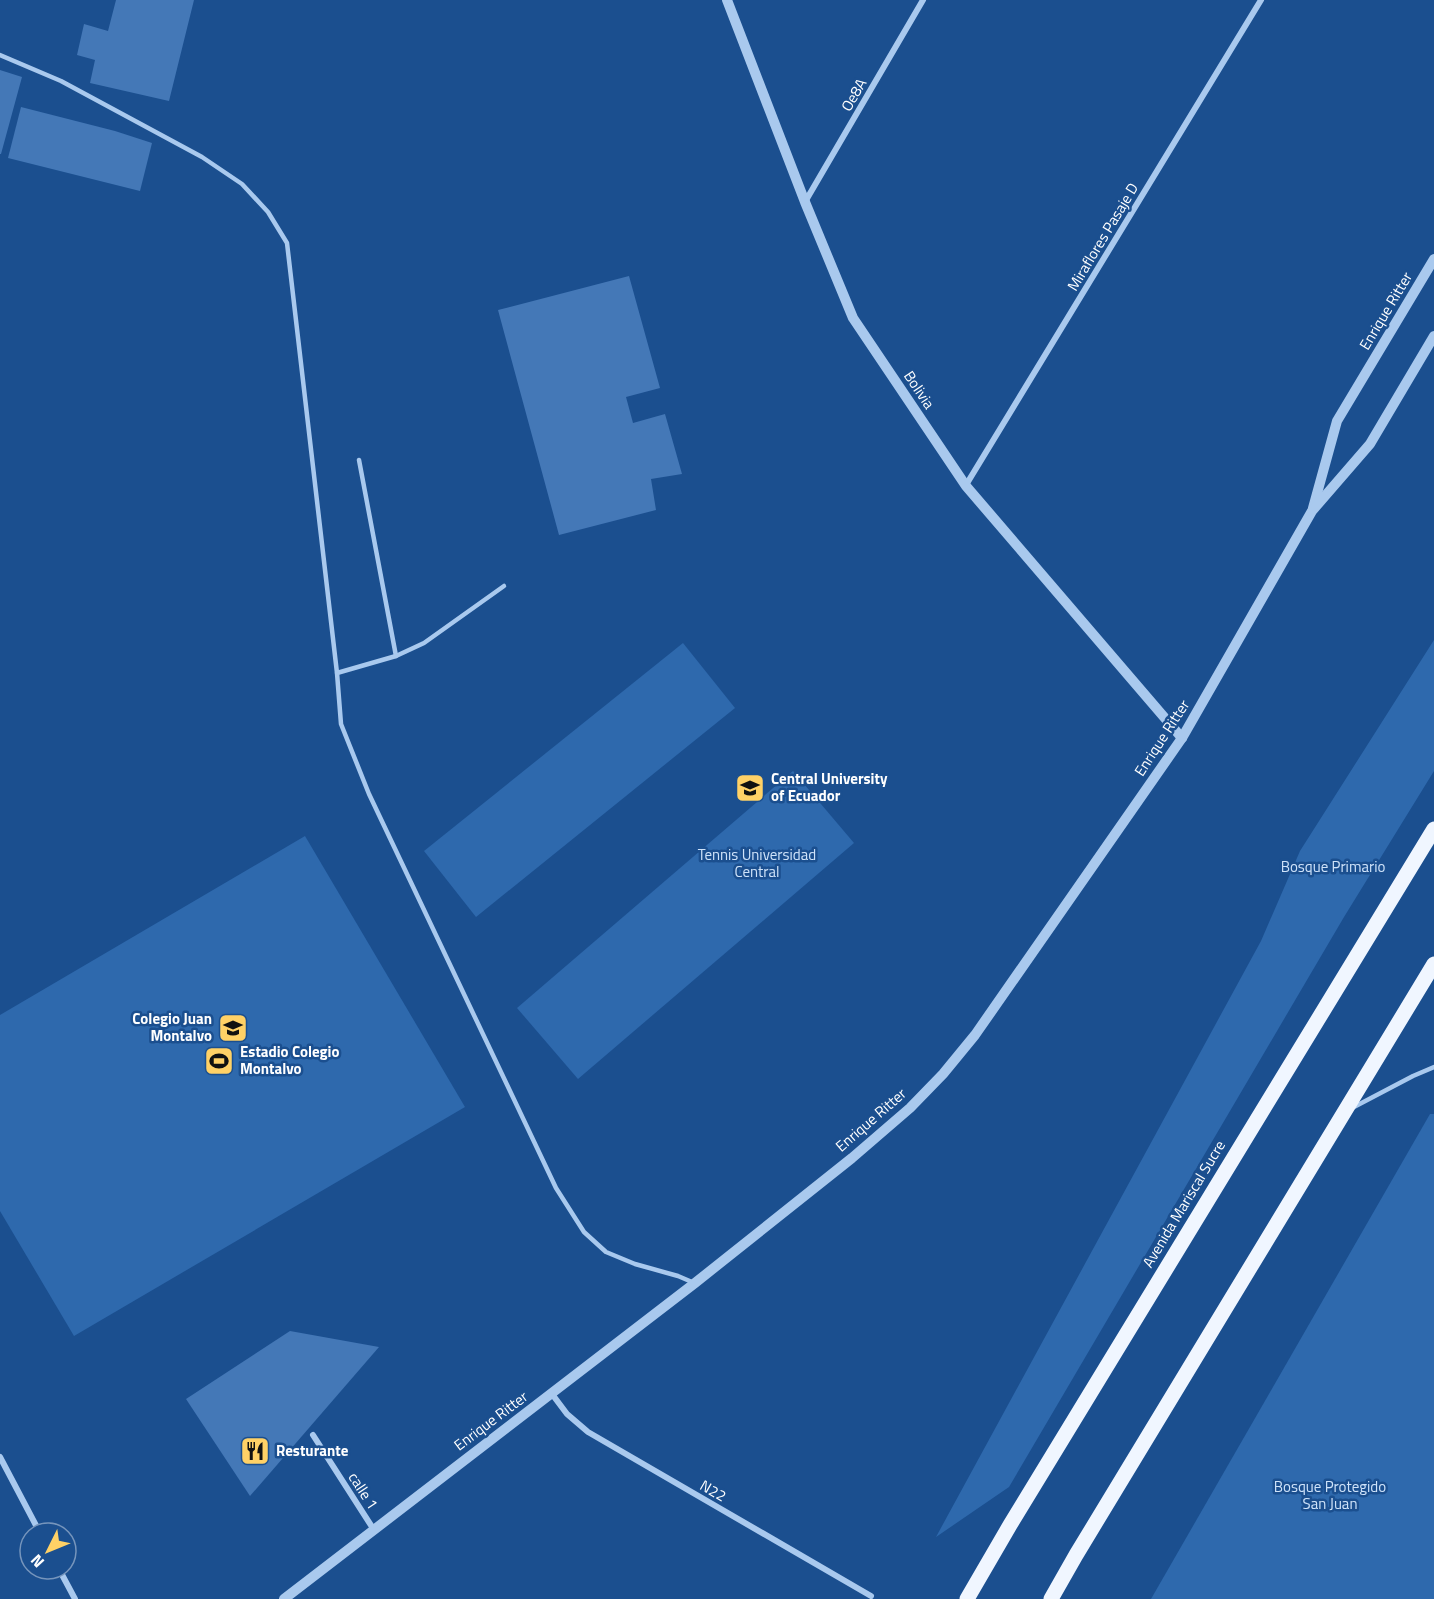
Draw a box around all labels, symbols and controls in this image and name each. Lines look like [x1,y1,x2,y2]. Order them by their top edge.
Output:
street label: Oe8A [835,74,872,116]
street label: Miraflores Pasaje D [1061,178,1144,295]
street label: Enrique Ritter [1353,267,1418,354]
street label: Bolivia [898,366,941,414]
street label: Enrique Ritter [1128,695,1195,781]
place label: Central University of Ecuador [771,767,888,807]
school or university icon: Central University of Ecuador [734,772,766,804]
park label: Tennis Universidad Central [698,843,816,883]
park label: Bosque Primario [1281,855,1385,878]
place label: Colegio Juan Montalvo [132,1007,212,1047]
school or university icon: Colegio Juan Montalvo [217,1012,249,1044]
place label: Estadio Colegio Montalvo [240,1040,339,1080]
sports icon: Estadio Colegio Montalvo [203,1045,235,1077]
street label: Enrique Ritter [830,1082,911,1157]
street label: Avenida Mariscal Sucre [1136,1136,1231,1272]
street label: Enrique Ritter [449,1385,533,1456]
restaurant icon: Resturante [239,1435,271,1467]
place label: Resturante [276,1439,349,1462]
street label: calle 1 [343,1468,384,1514]
street label: N22 [696,1474,731,1507]
park label: Bosque Protegido San Juan [1274,1475,1386,1515]
north arrow [18,1521,78,1581]
text: N [24,1549,50,1573]

